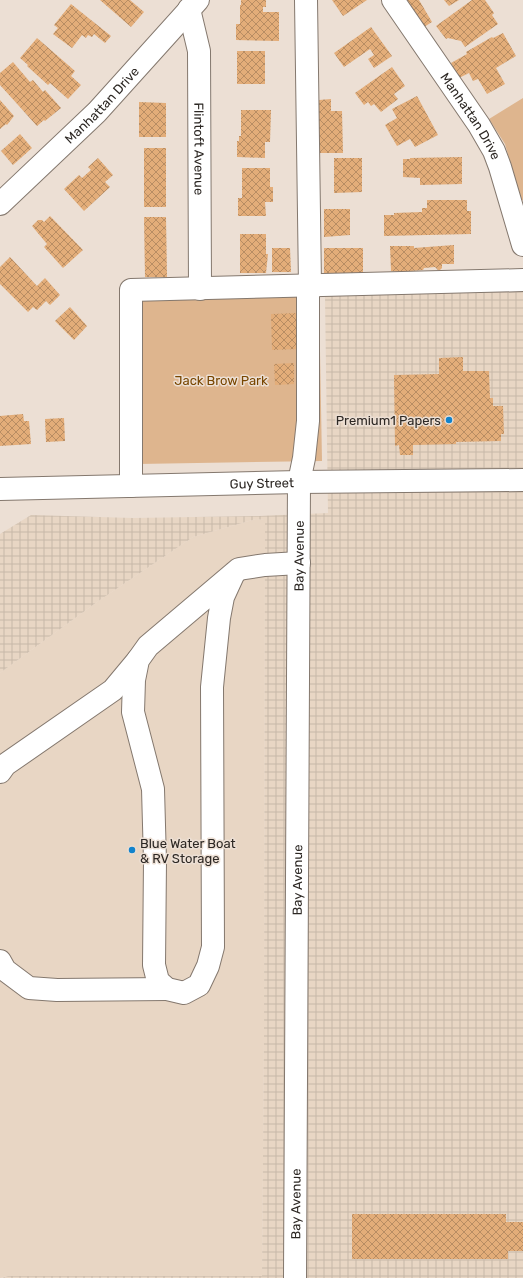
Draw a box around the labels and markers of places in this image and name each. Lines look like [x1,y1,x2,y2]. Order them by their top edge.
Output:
place label: Premium1 Papers [336,413,441,428]
marker: Premium1 Papers [444,415,454,425]
place label: Blue Water Boat & RV Storage [140,836,236,867]
marker: Blue Water Boat & RV Storage [127,845,137,855]

